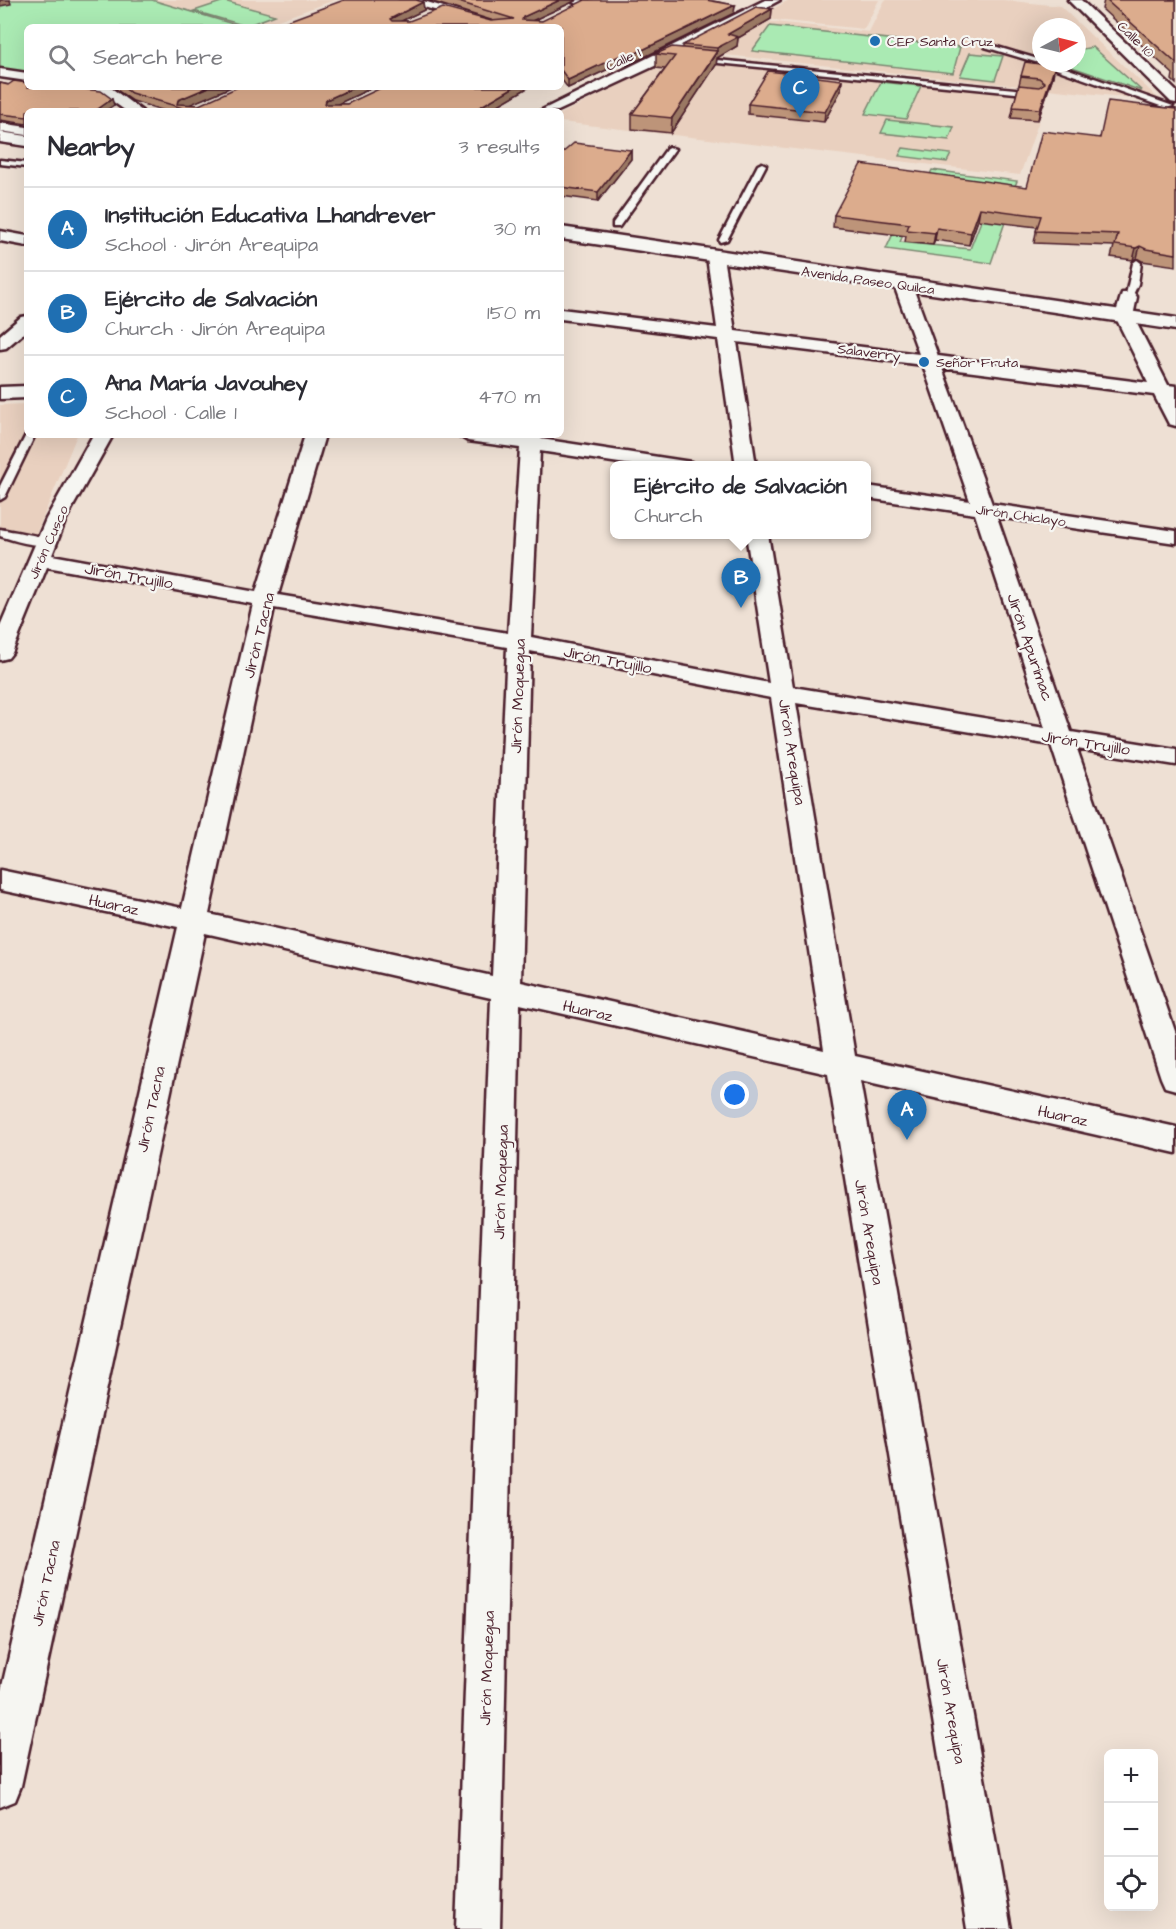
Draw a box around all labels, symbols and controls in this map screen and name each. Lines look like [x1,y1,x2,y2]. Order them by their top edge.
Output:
street label: Calle 10 [1112,17,1159,63]
north arrow [1032,18,1086,72]
search box [24,24,564,90]
place label: CEP Santa Cruz [887,32,993,52]
marker: CEP Santa Cruz [868,34,882,48]
icon: search [45,41,78,74]
text: Search here [93,42,223,73]
street label: Calle 1 [603,43,644,77]
pin: C [780,68,820,118]
text: Nearby [48,129,135,165]
text: 3 results [458,133,540,161]
text: Institución Educativa Lhandrever [105,200,435,231]
text: A [61,215,74,243]
text: 30 m [494,215,540,243]
text: School · Jirón Arequipa [105,231,318,259]
street label: Avenida Paseo Quilca [800,262,936,300]
text: Ejército de Salvación [105,284,317,315]
text: B [60,299,75,327]
text: 150 m [487,299,540,327]
text: Church · Jirón Arequipa [105,315,325,343]
street label: Salaverry [836,339,902,367]
place label: Señor Fruta [936,353,1018,373]
marker: Señor Fruta [917,355,931,369]
text: Ana María Javouhey [105,368,308,399]
text: C [60,383,75,411]
text: 470 m [478,383,540,411]
text: School · Calle 1 [105,399,237,427]
popup [610,461,871,539]
text: Ejército de Salvación [634,471,847,502]
street label: Jirón Chiclayo [975,500,1067,532]
street label: Jirón Cusco [24,502,74,582]
text: Church [634,502,702,530]
street label: Jirón Trujillo [83,557,175,595]
pin: B [722,558,760,608]
street label: Jirón Tacna [238,590,280,680]
street label: Jirón Apurímac [1001,591,1059,704]
street label: Jirón Moquegua [505,638,532,754]
street label: Jirón Trujillo [562,641,654,679]
street label: Jirón Arequipa [773,698,811,807]
street label: Jirón Trujillo [1040,725,1132,761]
street label: Huaraz [87,889,141,921]
street label: Huaraz [561,995,615,1027]
street label: Jirón Tacna [131,1064,171,1154]
your location [720,1080,749,1109]
pin: A [888,1090,926,1140]
street label: Huaraz [1036,1100,1090,1132]
street label: Jirón Moquegua [488,1124,515,1240]
street label: Jirón Arequipa [849,1178,889,1287]
street label: Jirón Tacna [26,1538,66,1628]
street label: Jirón Moquegua [474,1610,501,1726]
street label: Jirón Arequipa [931,1657,971,1766]
map controls [1104,1749,1158,1911]
button: + [1104,1749,1158,1803]
button: − [1104,1803,1158,1857]
button: locate [1104,1857,1158,1911]

